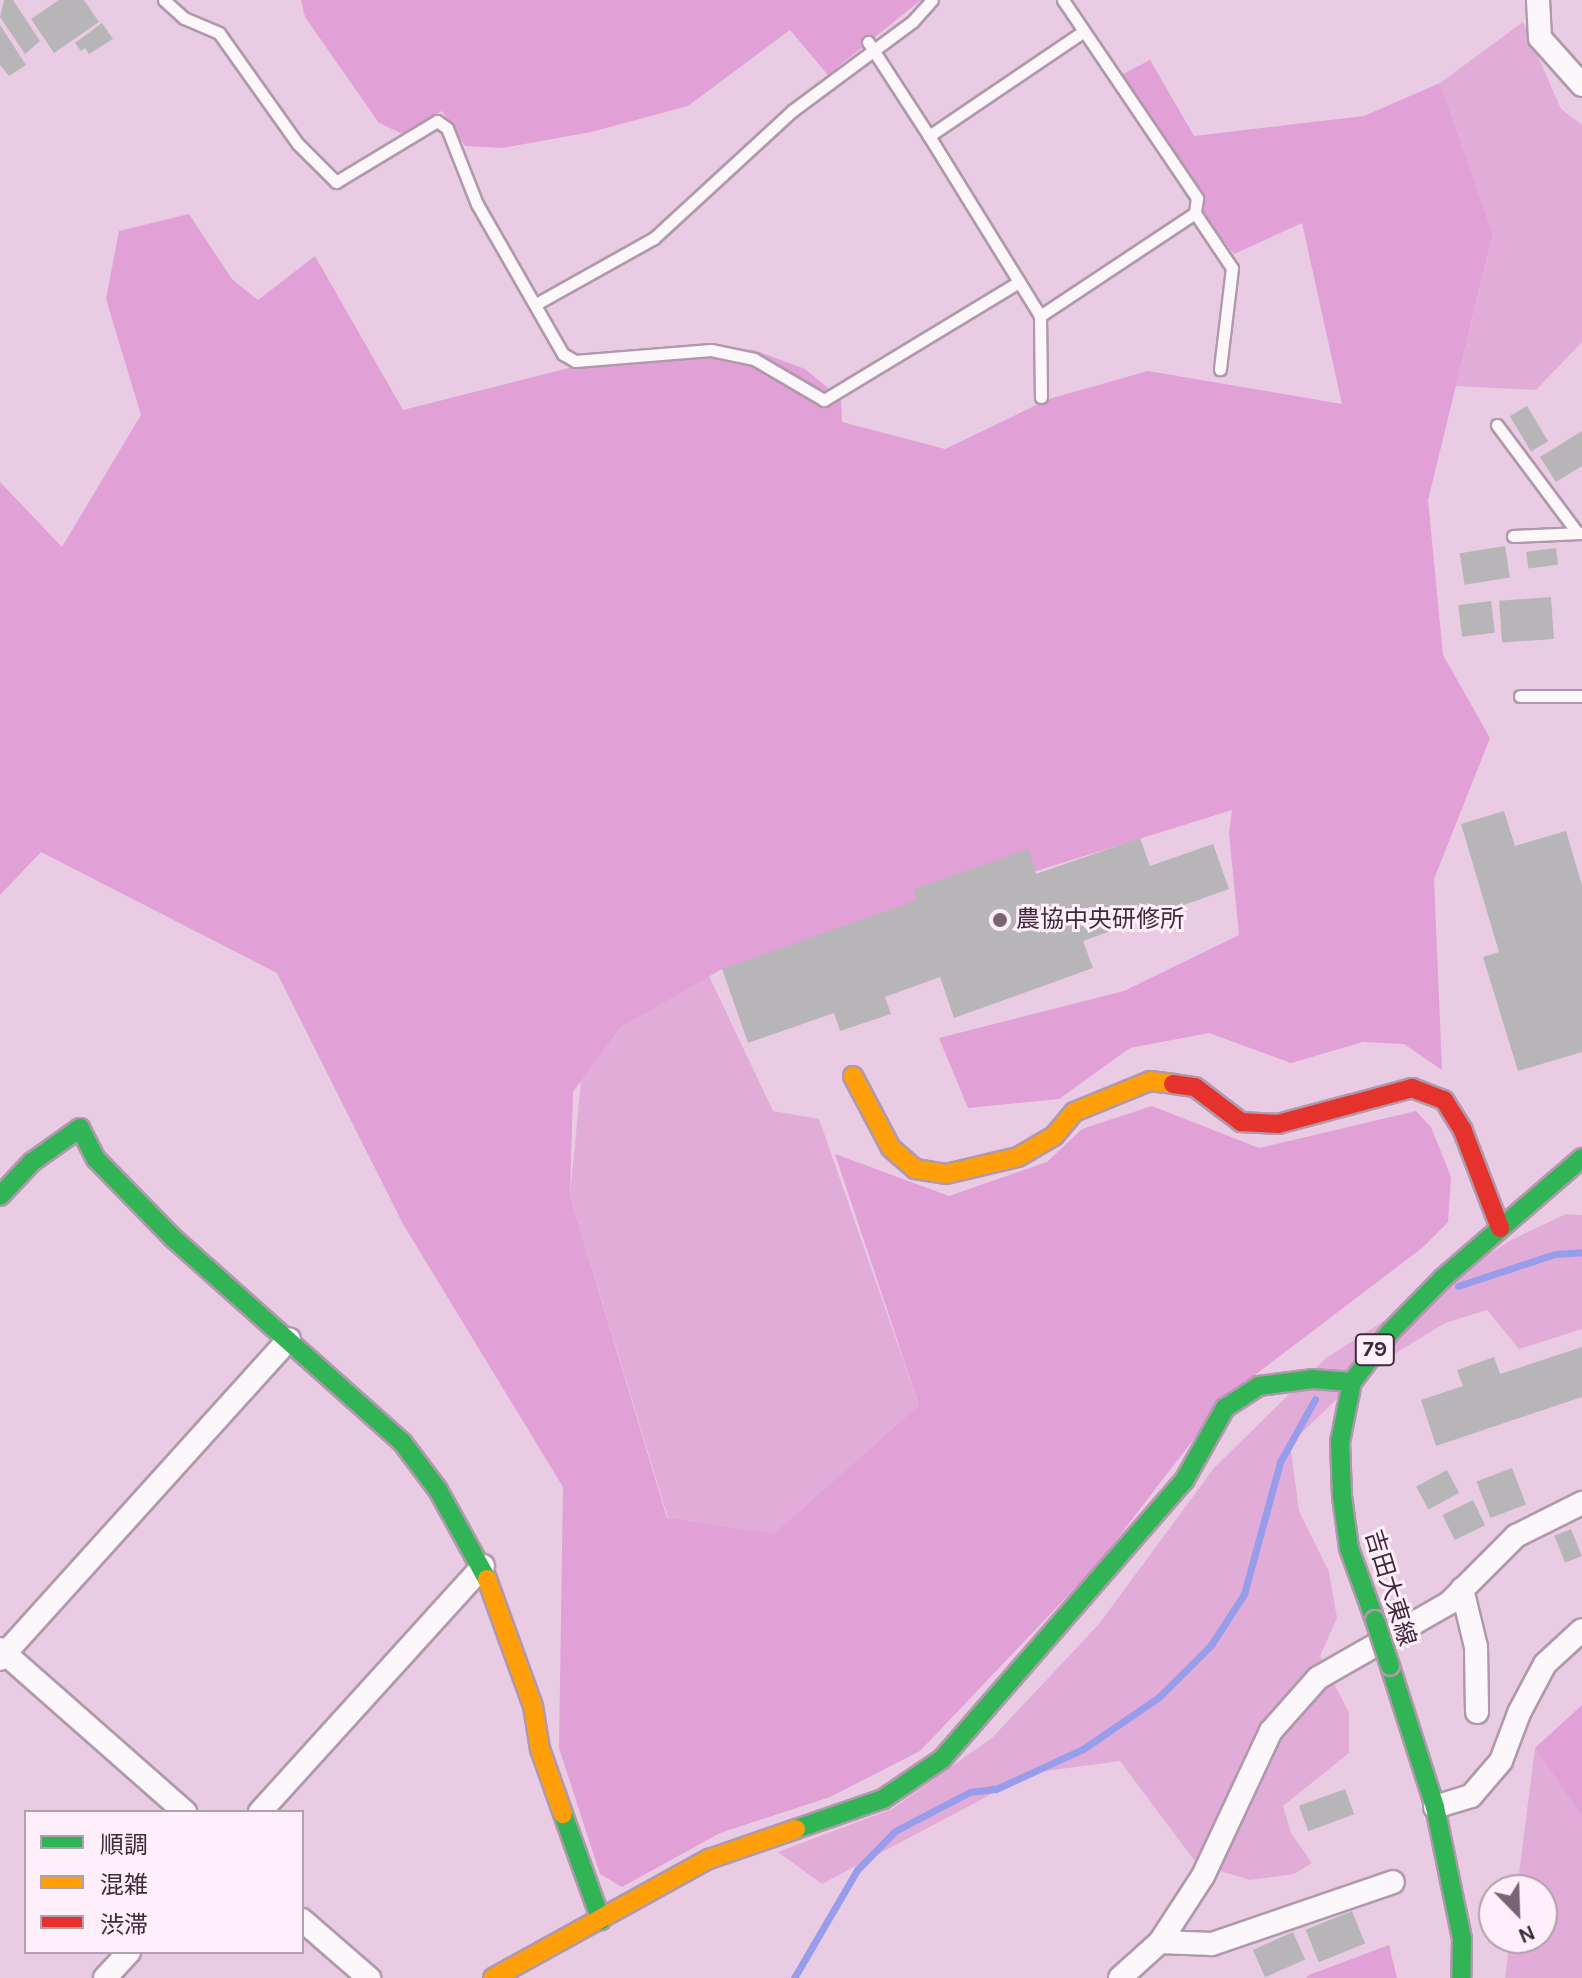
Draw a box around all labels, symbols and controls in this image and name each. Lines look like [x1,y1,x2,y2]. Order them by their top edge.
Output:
place label: 農協中央研修所 [1016,906,1184,934]
marker: 農協中央研修所 [991,911,1009,929]
road number: 79 [1353,1332,1397,1368]
street label: 吉田大東線 [1359,1526,1421,1650]
legend [24,1810,304,1954]
text: 順調 [100,1831,148,1859]
text: 混雑 [100,1871,148,1899]
north arrow [1478,1874,1558,1954]
text: 渋滞 [100,1911,148,1939]
text: N [1514,1919,1539,1949]

